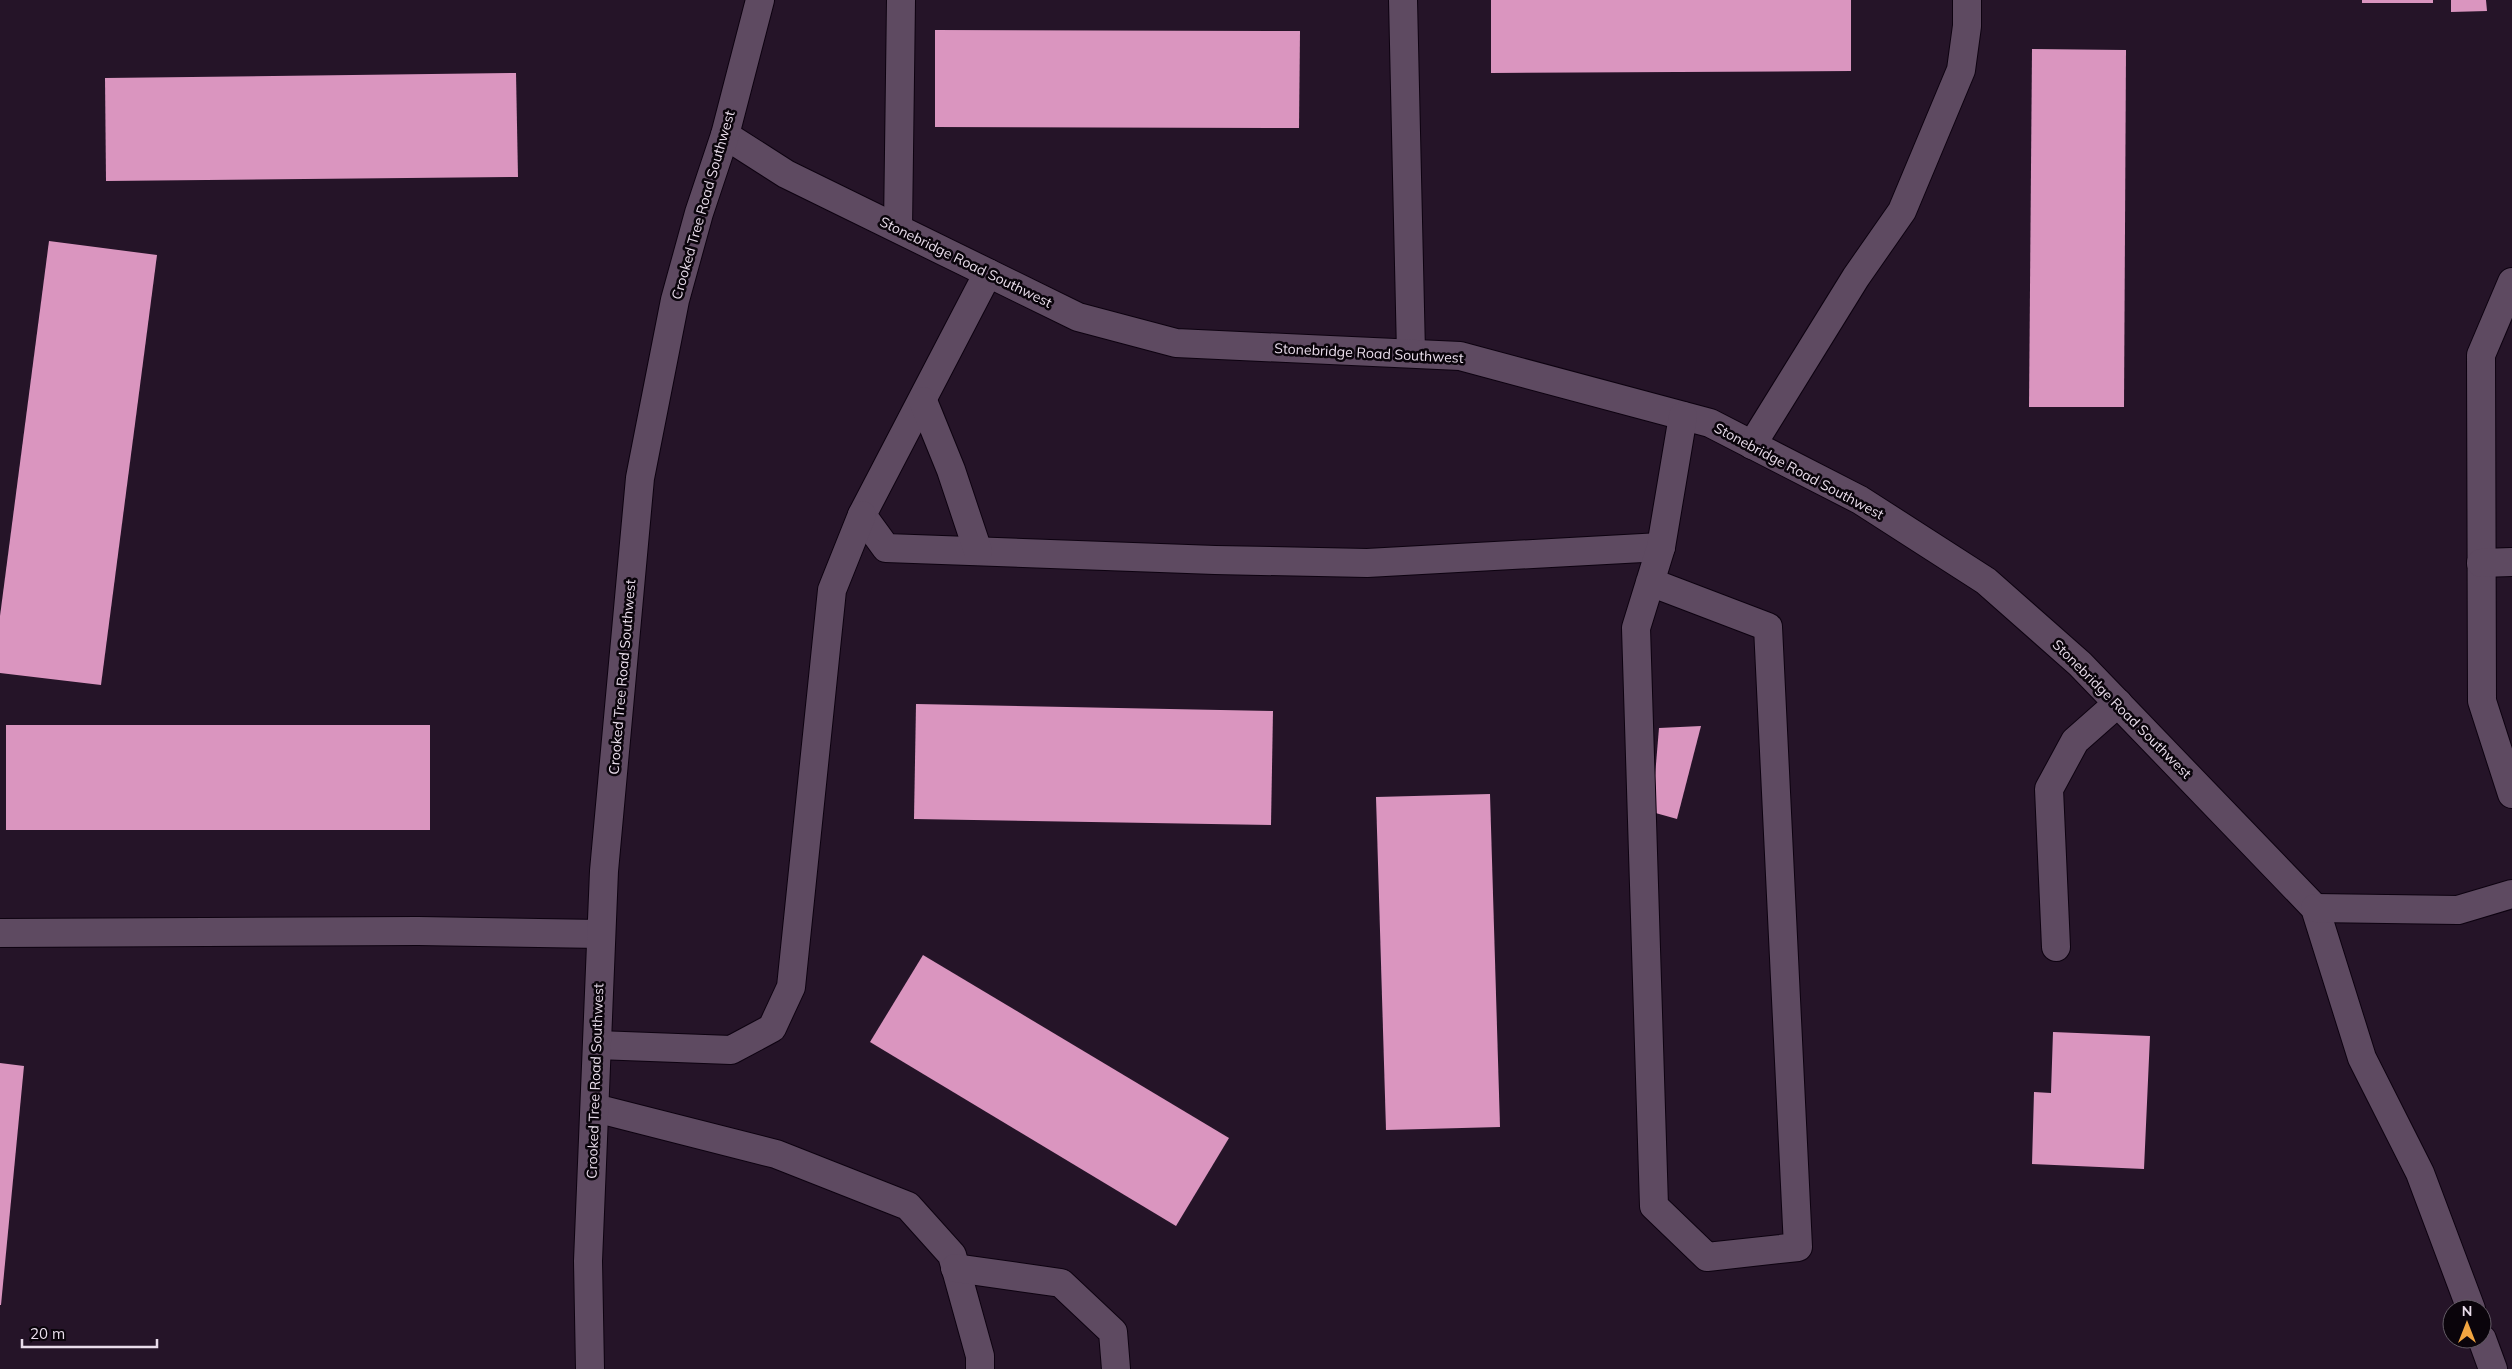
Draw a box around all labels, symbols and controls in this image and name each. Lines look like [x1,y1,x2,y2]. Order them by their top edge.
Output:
street label: Crooked Tree Road Southwest [667,108,739,302]
street label: Stonebridge Road Southwest [877,212,1055,312]
street label: Stonebridge Road Southwest [1274,339,1464,367]
street label: Stonebridge Road Southwest [1711,419,1887,523]
street label: Crooked Tree Road Southwest [605,579,640,775]
street label: Stonebridge Road Southwest [2049,636,2195,782]
street label: Crooked Tree Road Southwest [583,983,607,1179]
north arrow [2442,1299,2492,1349]
text: N [2462,1302,2472,1320]
scale bar [22,1316,158,1348]
text: 20 m [30,1324,65,1343]

